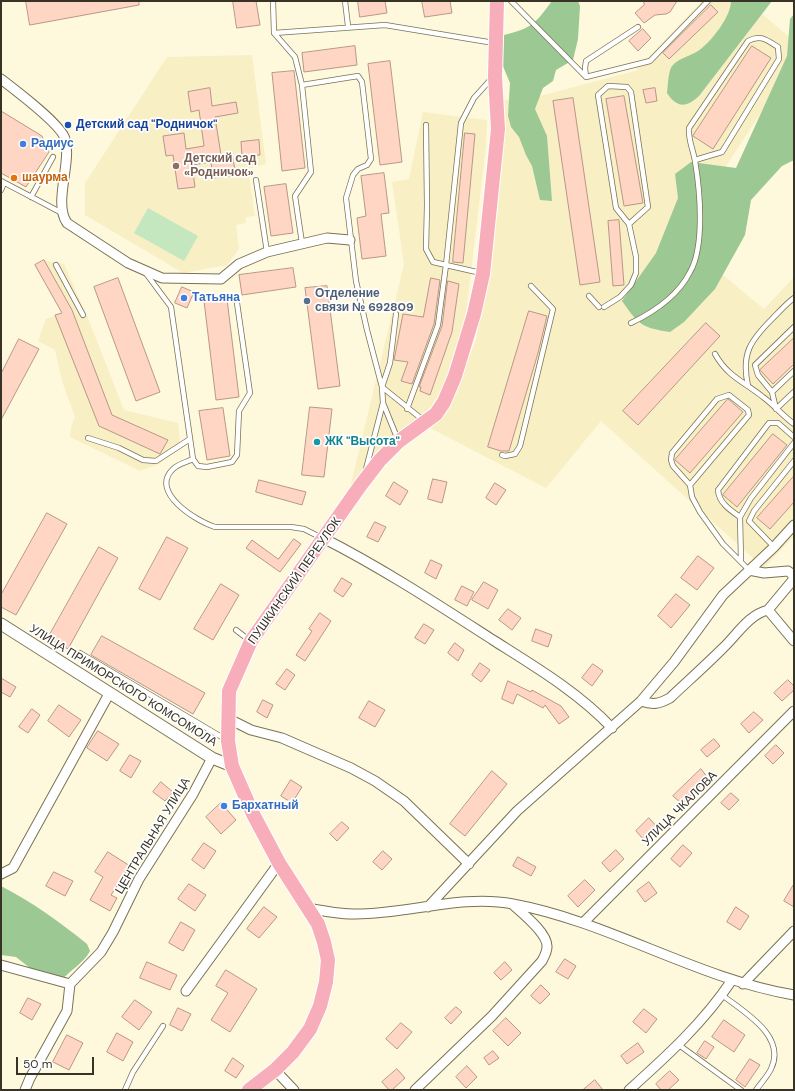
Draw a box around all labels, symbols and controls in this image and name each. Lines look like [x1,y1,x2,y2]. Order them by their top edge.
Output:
place label: Детский сад "Родничок" [76,118,217,132]
marker: Детский сад "Родничок" [63,120,73,130]
place label: Радиус [31,137,74,151]
marker: Радиус [18,139,28,149]
place label: Детский сад «Родничок» [184,152,256,180]
marker: Детский сад «Родничок» [171,161,181,171]
place label: шаурма [22,171,68,185]
marker: шаурма [9,173,19,183]
place label: Отделение связи № 692809 [315,287,414,315]
place label: Татьяна [192,291,240,305]
marker: Татьяна [179,293,189,303]
marker: Отделение связи № 692809 [302,296,312,306]
place label: ЖК "Высота" [325,435,400,449]
marker: ЖК "Высота" [312,437,322,447]
street label: ПУШКИНСКИЙ ПЕРЕУЛОК [246,515,344,647]
street label: УЛИЦА ПРИМОРСКОГО КОМСОМОЛА [27,622,219,750]
street label: УЛИЦА ЧКАЛОВА [640,769,720,849]
street label: ЦЕНТРАЛЬНАЯ УЛИЦА [113,775,193,897]
place label: Бархатный [232,799,299,813]
marker: Бархатный [219,801,229,811]
scale bar [18,1049,96,1075]
text: 50 m [23,1056,52,1072]

